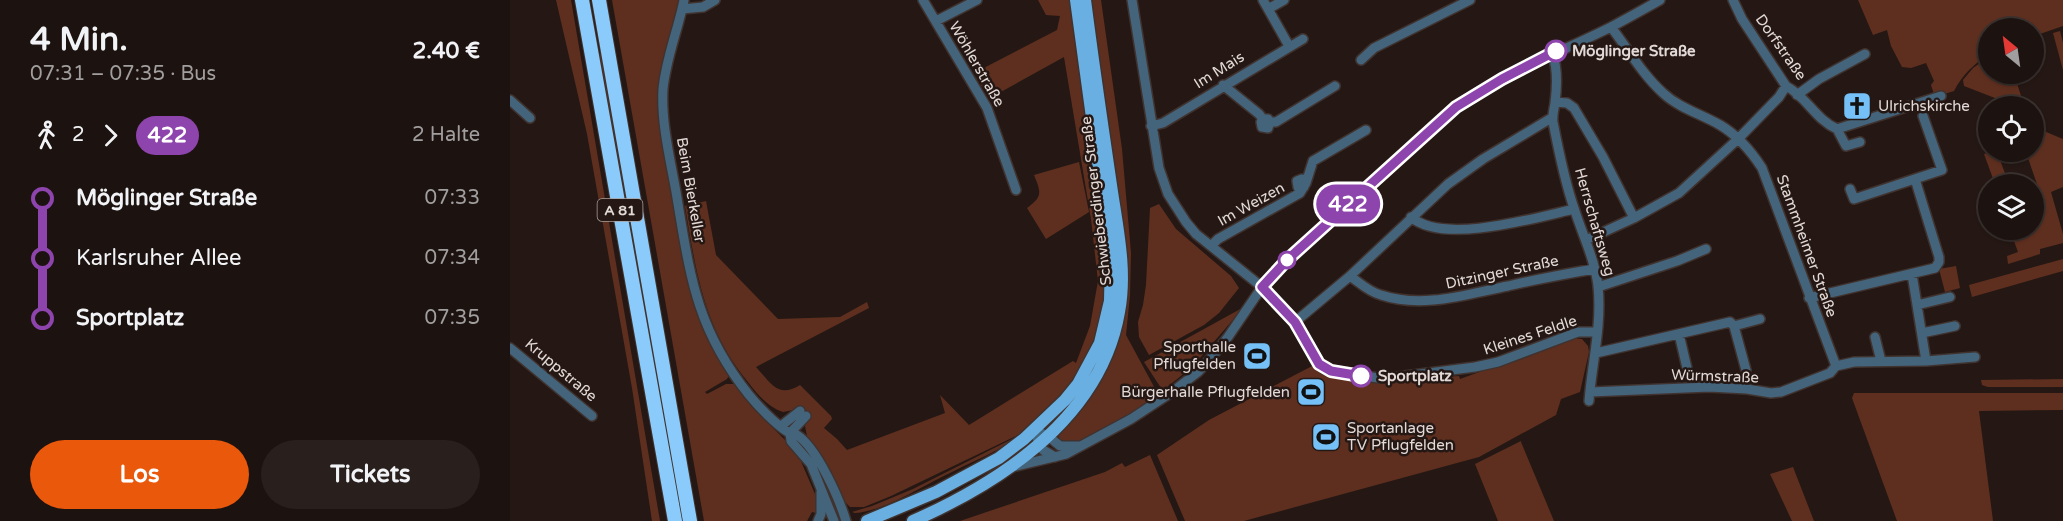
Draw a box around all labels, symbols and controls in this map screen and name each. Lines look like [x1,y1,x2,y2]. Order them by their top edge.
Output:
street label: Dorfstraße [1752,11,1810,83]
street label: Wöhlerstraße [945,18,1009,110]
north arrow [1978,18,2044,84]
map controls [1978,18,2044,240]
text: 4 Min. [30,20,128,59]
text: 2.40 € [413,38,480,64]
marker: Möglinger Straße [1545,40,1567,62]
place label: Möglinger Straße [1572,42,1696,61]
street label: Im Mais [1191,48,1247,92]
text: 07:31 – 07:35 · Bus [30,62,216,86]
church icon: Ulrichskirche [1841,90,1873,122]
button: locate [1978,96,2044,162]
place label: Ulrichskirche [1878,97,1970,115]
street label: Schwieberdinger Straße [1077,115,1115,287]
icon: walk [30,119,63,152]
icon: forward [94,119,127,152]
text: 2 [72,123,85,147]
text: 422 [148,123,187,148]
text: 2 Halte [412,123,480,147]
street label: Beim Bierkeller [673,136,709,244]
street label: Herrschaftsweg [1571,166,1619,278]
street label: Stammheimer Straße [1773,172,1841,320]
button: layers [1978,174,2044,240]
street label: Im Weizen [1214,178,1288,230]
line badge: 422 [1314,184,1382,224]
text: Möglinger Straße [76,185,257,211]
text: 07:33 [425,186,480,210]
text: 422 [1328,192,1368,217]
road number: A 81 [598,199,642,221]
text: Karlsruher Allee [76,245,242,271]
text: 07:34 [425,246,480,270]
unlabelled marker [1278,251,1296,269]
street label: Ditzinger Straße [1444,251,1560,293]
text: Sportplatz [76,305,184,331]
text: 07:35 [425,306,480,330]
street label: Kleines Feldle [1481,311,1579,359]
street label: Kruppstraße [521,335,601,405]
place label: Sporthalle Pflugfelden [1153,338,1236,373]
sports icon: Sporthalle Pflugfelden [1241,340,1273,372]
marker: Sportplatz [1350,365,1372,387]
street label: Würmstraße [1671,365,1759,387]
place label: Sportplatz [1378,367,1452,386]
sports icon: Bürgerhalle Pflugfelden [1295,376,1327,408]
place label: Bürgerhalle Pflugfelden [1121,383,1290,401]
place label: Sportanlage TV Pflugfelden [1347,419,1454,454]
sports icon: Sportanlage TV Pflugfelden [1310,421,1342,453]
button: Los [30,440,249,509]
button: Tickets [261,440,480,509]

